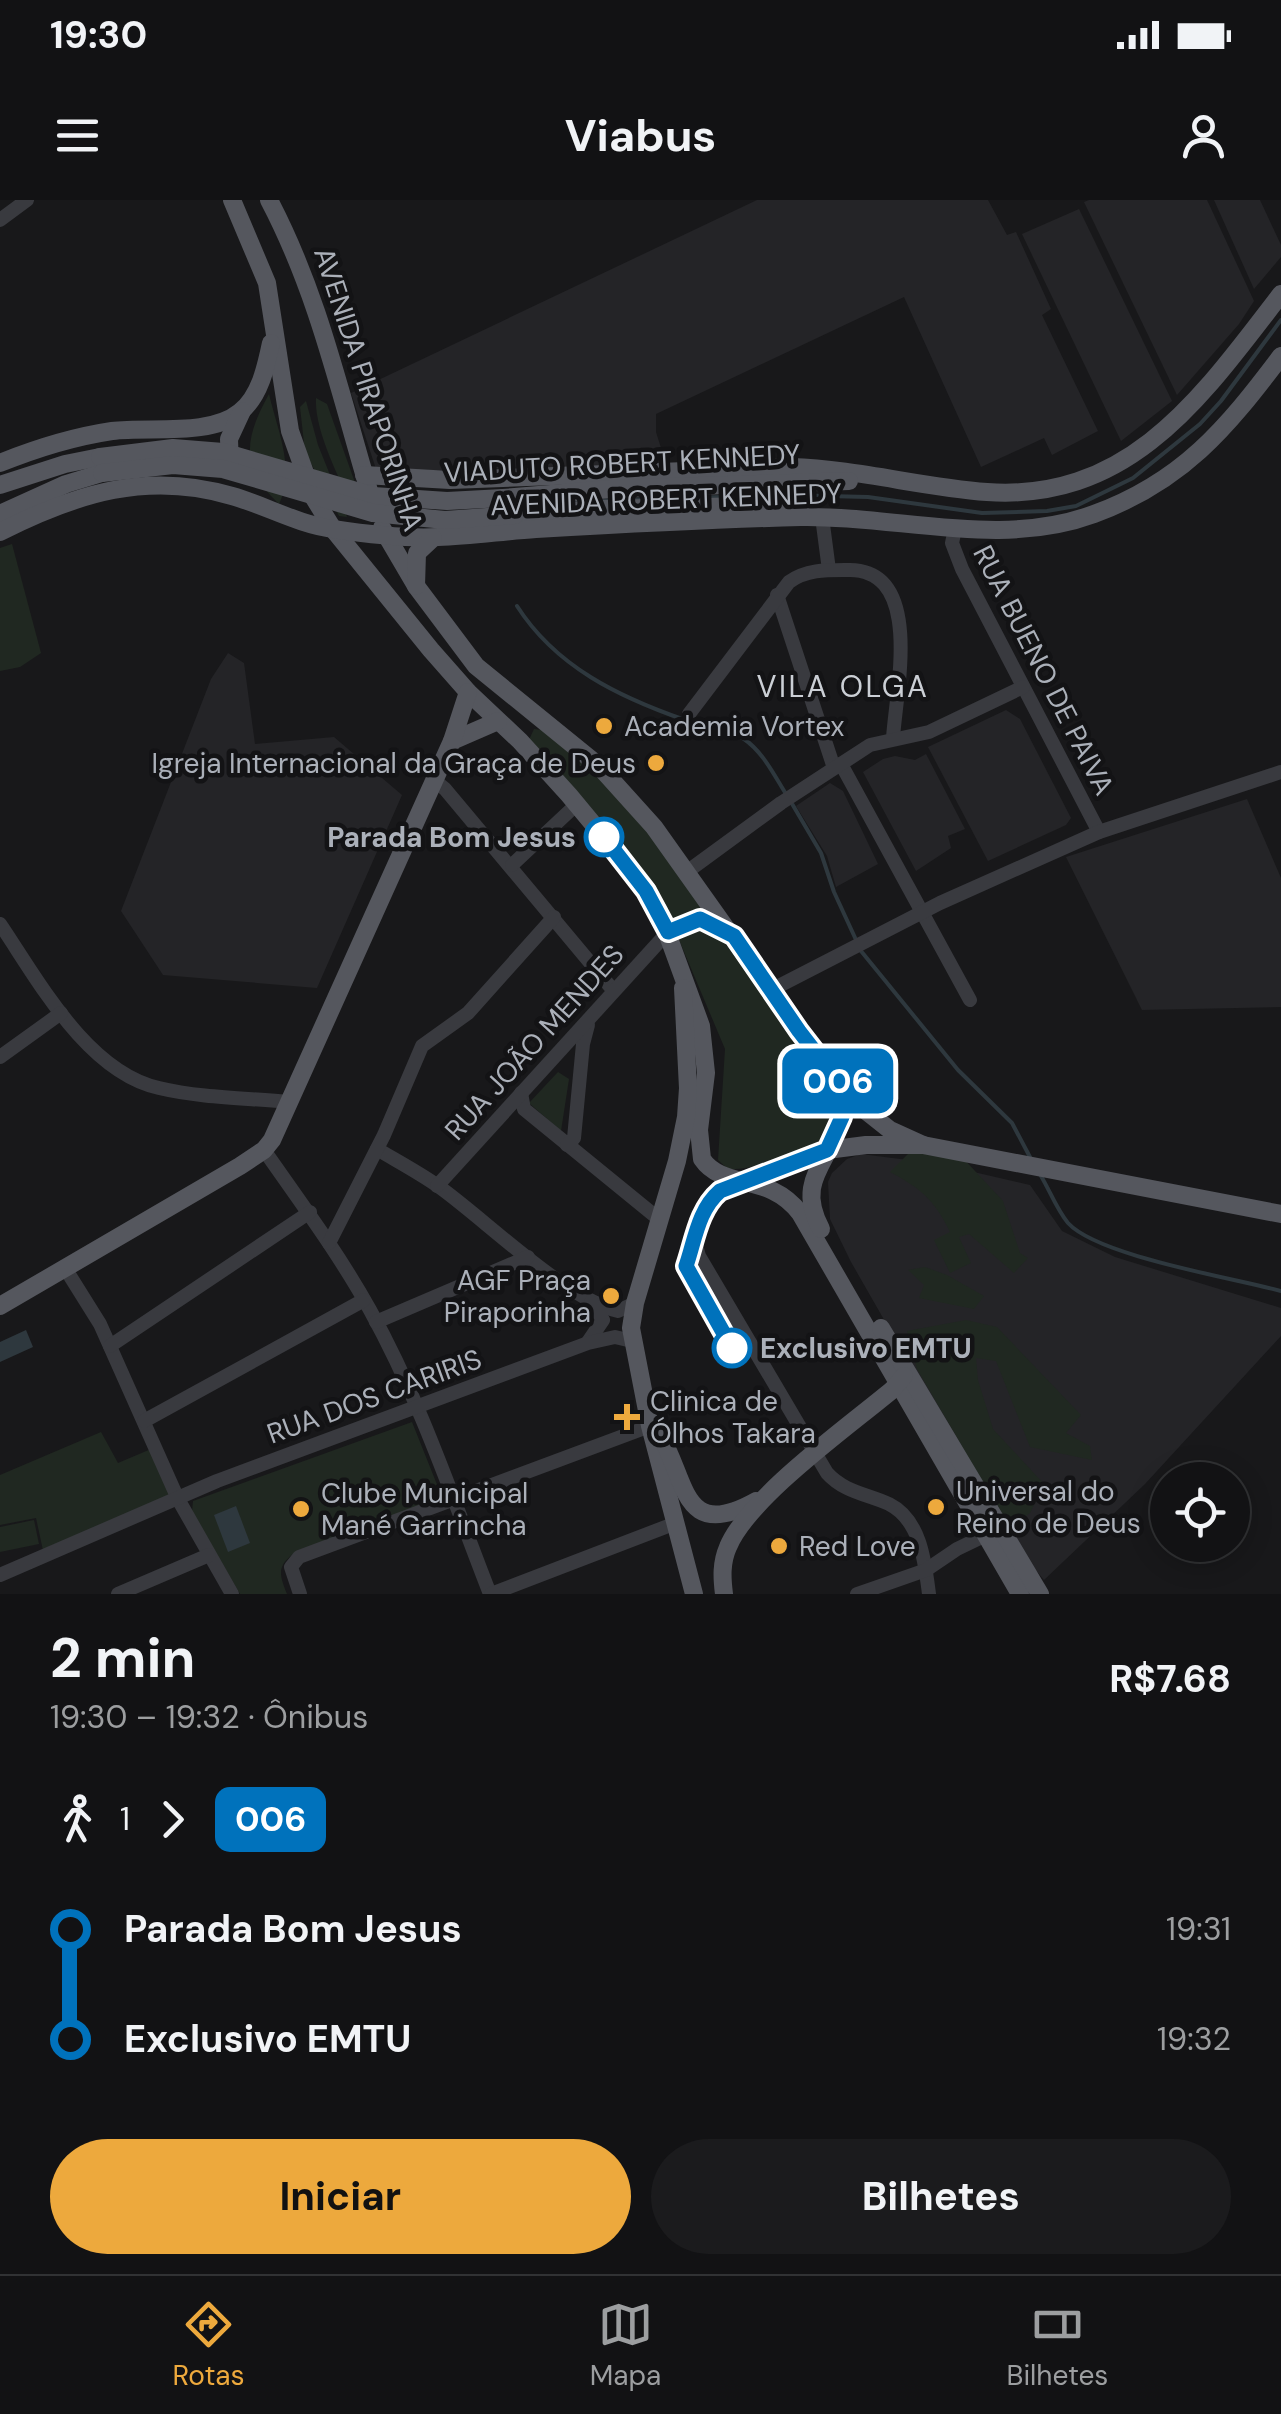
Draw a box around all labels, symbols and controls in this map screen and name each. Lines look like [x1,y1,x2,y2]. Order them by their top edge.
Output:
text: 19:30 [50,10,147,60]
text: Viabus [565,106,716,165]
icon: menu [50,108,105,163]
icon: person [1176,108,1231,163]
street label: AVENIDA PIRAPORINHA [305,243,432,536]
street label: VIADUTO ROBERT KENNEDY [443,436,801,491]
street label: AVENIDA ROBERT KENNEDY [490,475,842,524]
street label: RUA BUENO DE PAIVA [964,539,1123,801]
district label: VILA OLGA [756,667,930,706]
place label: Academia Vortex [624,708,845,745]
marker: Academia Vortex [593,715,615,737]
place label: Igreja Internacional da Graça de Deus [152,745,636,782]
marker: Igreja Internacional da Graça de Deus [645,752,667,774]
marker: Parada Bom Jesus [585,818,623,856]
place label: Parada Bom Jesus [327,819,576,856]
street label: RUA JOÃO MENDES [437,937,632,1148]
line badge: 006 [780,1048,896,1114]
text: 006 [802,1058,874,1104]
place label: AGF Praça Piraporinha [444,1262,591,1331]
marker: AGF Praça Piraporinha [600,1285,622,1307]
marker: Exclusivo EMTU [713,1329,751,1367]
place label: Exclusivo EMTU [760,1330,972,1367]
street label: RUA DOS CARIRIS [262,1341,487,1452]
place label: Clinica de Ólhos Takara [650,1383,816,1452]
marker: Clinica de Ólhos Takara [614,1404,640,1430]
map controls [1150,1462,1250,1562]
button: locate [1150,1462,1250,1562]
place label: Universal do Reino de Deus [956,1473,1141,1542]
place label: Clube Municipal Mané Garrincha [321,1475,528,1544]
marker: Universal do Reino de Deus [925,1496,947,1518]
marker: Clube Municipal Mané Garrincha [290,1498,312,1520]
place label: Red Love [799,1528,916,1565]
marker: Red Love [768,1535,790,1557]
text: 2 min [50,1622,195,1694]
text: R$7.68 [1109,1654,1231,1704]
text: 19:30 – 19:32 · Ônibus [50,1696,368,1738]
icon: walk [50,1792,105,1847]
icon: forward [145,1792,200,1847]
text: 006 [235,1796,306,1842]
text: 1 [120,1798,130,1840]
text: Parada Bom Jesus [124,1904,462,1954]
text: 19:31 [1166,1908,1231,1950]
text: Exclusivo EMTU [124,2014,411,2064]
text: 19:32 [1157,2018,1231,2060]
button: Iniciar [50,2139,631,2254]
button: Bilhetes [651,2139,1231,2254]
tab: Rotas [173,2297,245,2394]
tab: Mapa [590,2297,661,2394]
tab: Bilhetes [1007,2297,1108,2394]

